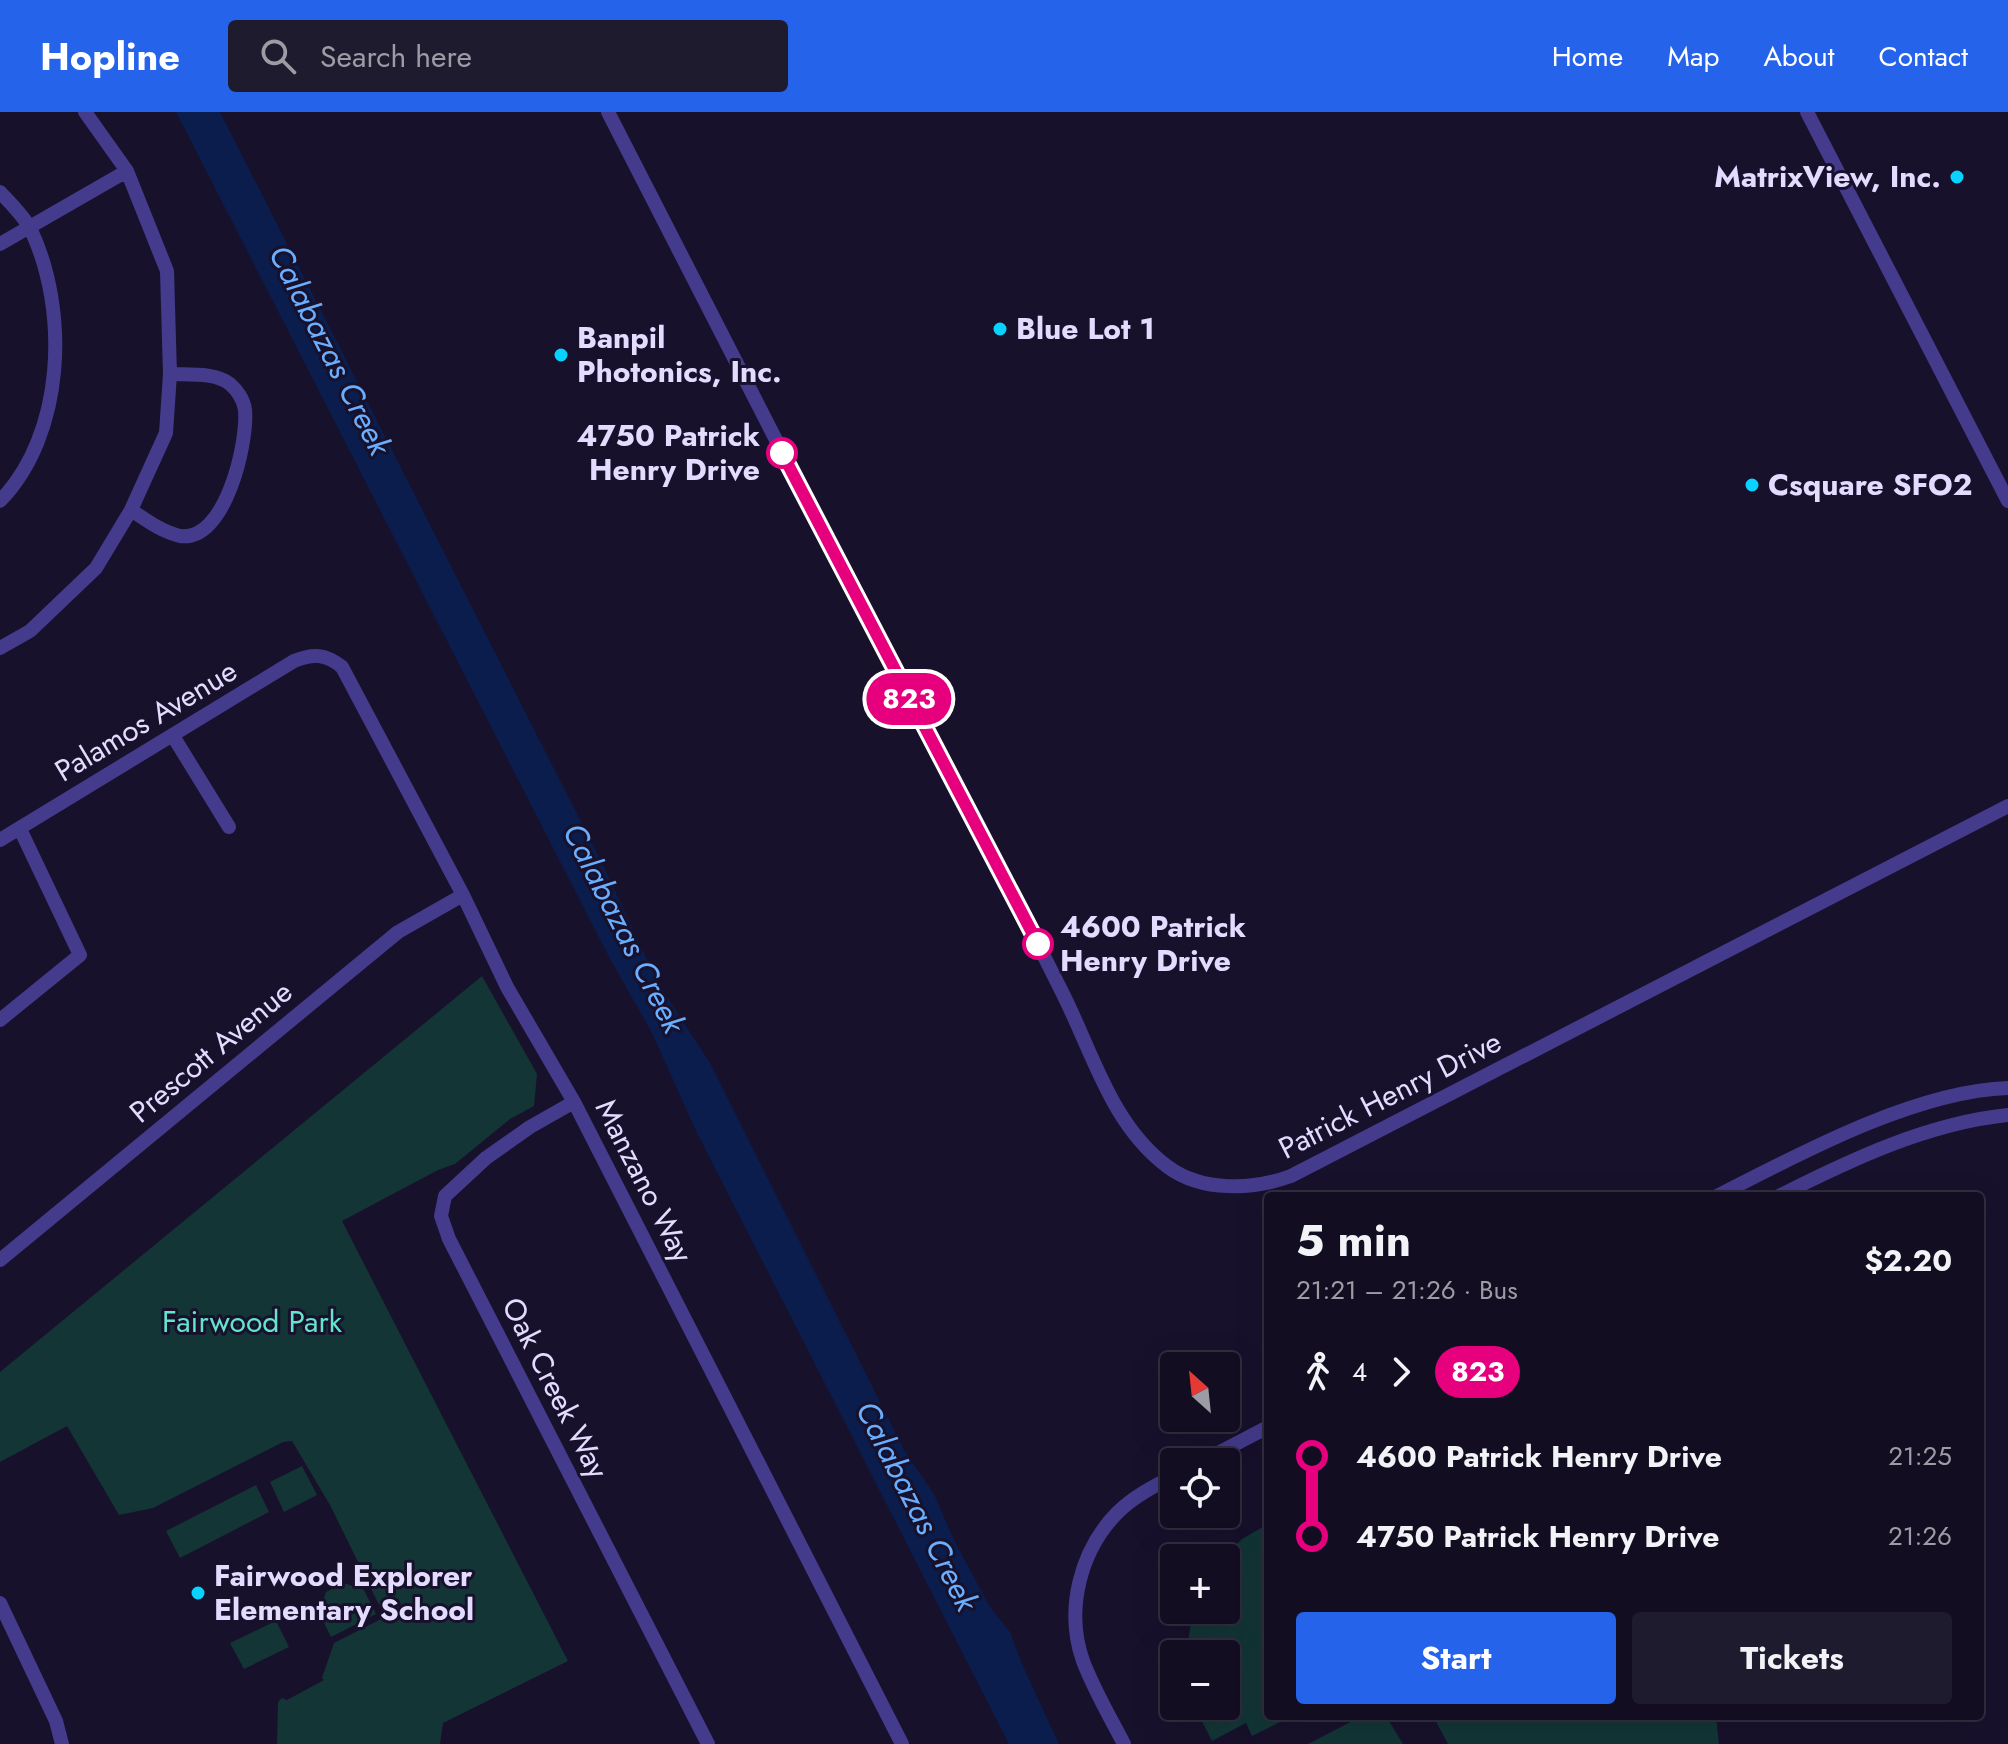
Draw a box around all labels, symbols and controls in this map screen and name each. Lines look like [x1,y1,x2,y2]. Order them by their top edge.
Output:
search box [228,20,788,92]
text: Hopline [40,29,180,84]
icon: search [256,34,300,78]
text: Search here [320,35,472,78]
text: Home [1552,36,1623,77]
text: Map [1667,36,1719,77]
text: About [1763,36,1835,77]
text: Contact [1879,36,1968,77]
place label: MatrixView, Inc. [1714,155,1941,198]
marker: MatrixView, Inc. [1948,168,1966,186]
water label: Calabazas Creek [257,237,403,464]
place label: Blue Lot 1 [1016,307,1155,350]
place label: Banpil Photonics, Inc. [577,316,782,393]
marker: Blue Lot 1 [991,320,1009,338]
marker: Banpil Photonics, Inc. [552,346,570,364]
place label: 4750 Patrick Henry Drive [577,414,761,491]
marker: 4750 Patrick Henry Drive [767,438,797,468]
place label: Csquare SFO2 [1768,463,1972,506]
marker: Csquare SFO2 [1743,476,1761,494]
street label: Palamos Avenue [47,649,245,792]
line badge: 823 [863,673,955,725]
text: 823 [882,678,936,719]
water label: Calabazas Creek [551,815,697,1042]
place label: 4600 Patrick Henry Drive [1060,905,1247,982]
marker: 4600 Patrick Henry Drive [1023,929,1053,959]
street label: Prescott Avenue [120,971,301,1133]
street label: Patrick Henry Drive [1271,1020,1508,1169]
street label: Manzano Way [585,1092,704,1271]
text: 5 min [1296,1209,1411,1273]
text: $2.20 [1864,1239,1952,1282]
text: 21:21 – 21:26 · Bus [1296,1271,1518,1309]
street label: Oak Creek Way [491,1290,620,1486]
park label: Fairwood Park [162,1300,343,1343]
icon: walk [1296,1350,1340,1394]
icon: forward [1379,1350,1423,1394]
text: 823 [1451,1351,1504,1392]
north arrow [1160,1352,1240,1432]
map controls [1160,1352,1240,1720]
text: 4 [1352,1353,1367,1391]
water label: Calabazas Creek [844,1393,990,1620]
text: 4600 Patrick Henry Drive [1356,1435,1722,1478]
text: 21:25 [1888,1437,1952,1475]
button: locate [1160,1448,1240,1528]
text: 4750 Patrick Henry Drive [1356,1515,1720,1558]
text: 21:26 [1888,1517,1952,1555]
button: + [1160,1544,1240,1624]
place label: Fairwood Explorer Elementary School [214,1554,474,1631]
marker: Fairwood Explorer Elementary School [189,1584,207,1602]
button: Start [1296,1612,1616,1704]
button: Tickets [1632,1612,1952,1704]
button: − [1160,1640,1240,1720]

